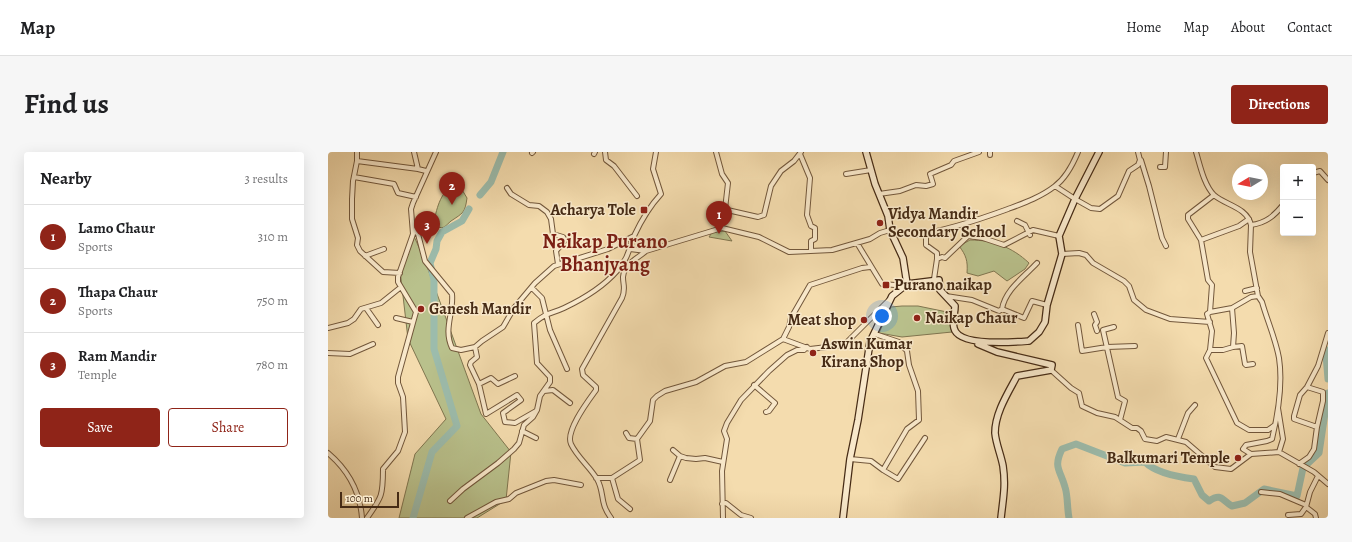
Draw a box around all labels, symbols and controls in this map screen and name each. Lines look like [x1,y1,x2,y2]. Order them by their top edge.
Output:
text: Map [20,15,55,41]
text: Home [1126,18,1161,37]
text: Map [1183,18,1209,37]
text: About [1231,18,1265,37]
text: Contact [1287,18,1332,37]
text: Find us [24,85,109,123]
button: Directions [1231,85,1328,124]
north arrow [1232,164,1268,200]
map controls [1280,164,1316,236]
button: + [1280,164,1316,200]
text: Nearby [40,167,91,190]
text: 3 results [244,170,288,187]
pin: 2 [439,172,465,205]
place label: Acharya Tole [549,199,636,221]
button: − [1280,200,1316,236]
pin: 1 [706,201,732,234]
place label: Vidya Mandir Secondary School [887,203,1006,243]
marker: Acharya Tole [639,205,649,215]
pin: 3 [414,211,440,244]
text: Lamo Chaur [78,218,155,238]
marker: Vidya Mandir Secondary School [875,218,885,228]
text: 1 [51,228,55,245]
text: 310 m [258,228,288,245]
district label: Naikap Purano Bhanjyang [542,228,668,278]
text: Sports [78,238,113,255]
place label: Purano naikap [894,274,992,296]
marker: Purano naikap [881,280,891,290]
text: Thapa Chaur [78,282,158,302]
text: 2 [50,292,56,309]
text: 750 m [257,292,288,309]
place label: Ganesh Mandir [429,298,532,320]
text: Sports [78,302,113,319]
marker: Ganesh Mandir [416,304,426,314]
your location [872,306,892,326]
place label: Naikap Chaur [925,307,1018,329]
place label: Meat shop [788,309,856,331]
marker: Naikap Chaur [912,313,922,323]
marker: Meat shop [859,315,869,325]
place label: Aswin Kumar Kirana Shop [820,333,913,373]
text: Ram Mandir [78,346,157,366]
marker: Aswin Kumar Kirana Shop [808,348,818,358]
text: 3 [50,356,56,373]
text: 780 m [256,356,288,373]
text: Temple [78,366,117,383]
button: Save [40,408,160,447]
button: Share [168,408,288,447]
place label: Balkumari Temple [1107,447,1230,469]
marker: Balkumari Temple [1233,453,1243,463]
scale bar [340,490,399,509]
text: 100 m [346,491,373,506]

